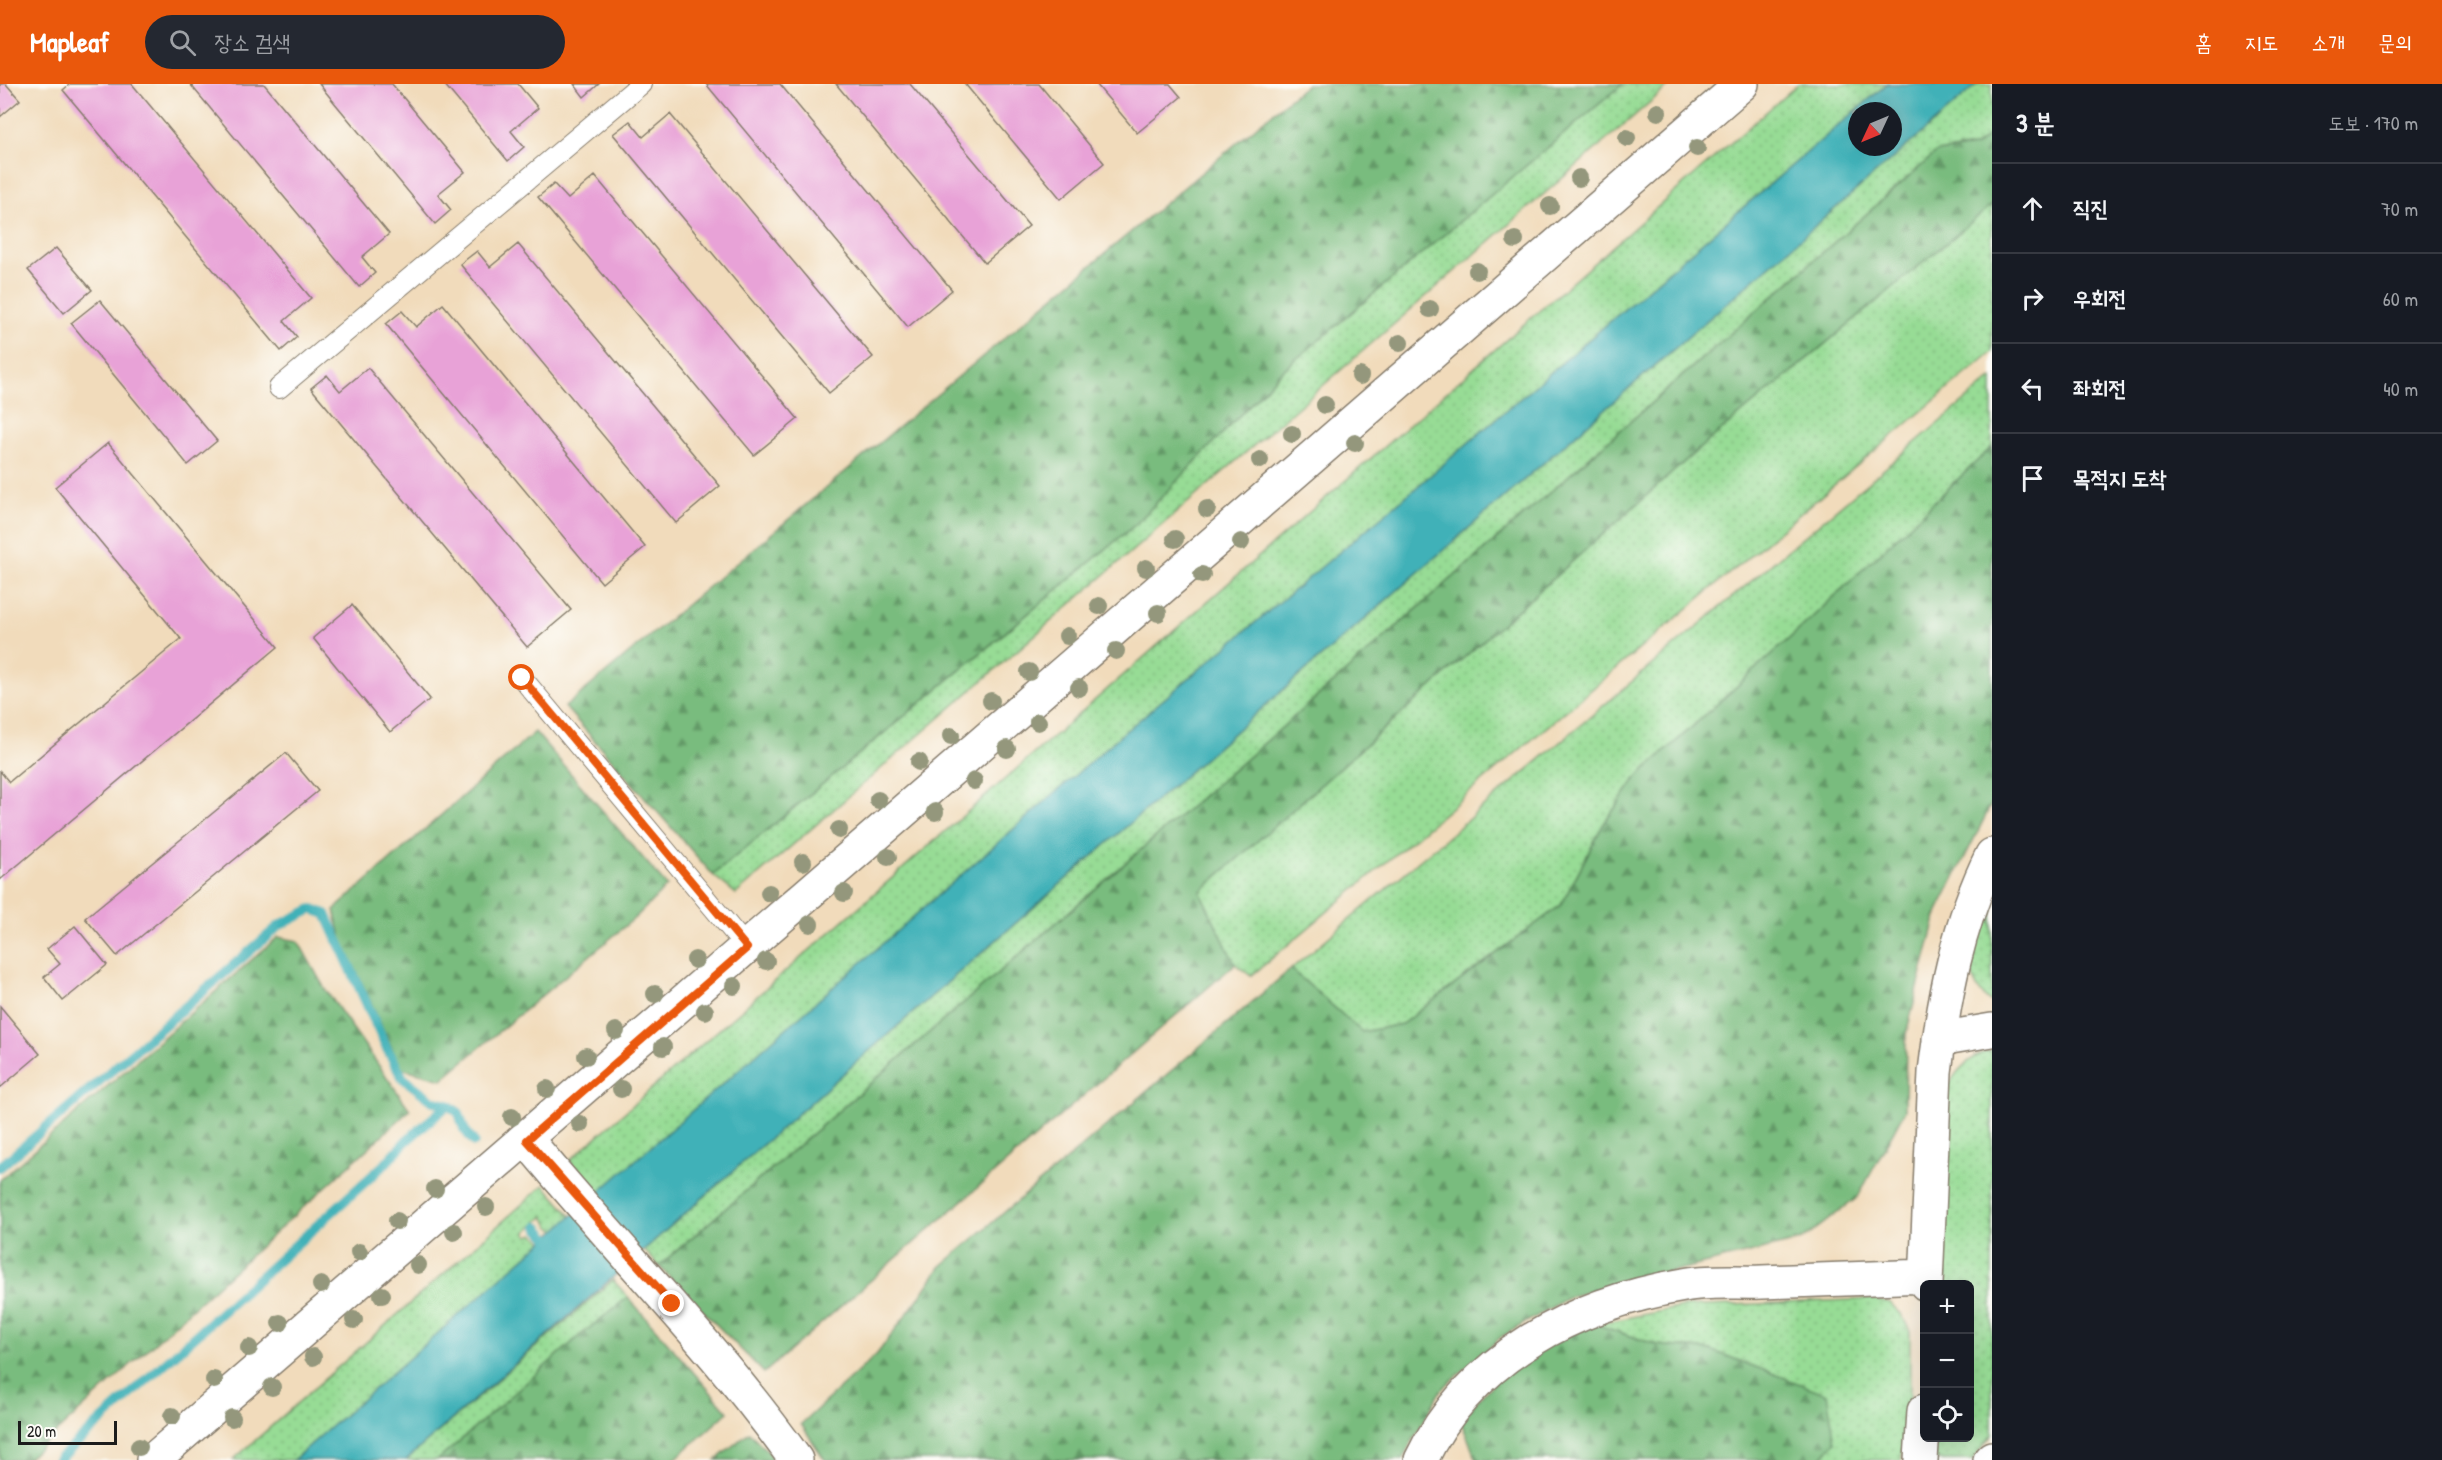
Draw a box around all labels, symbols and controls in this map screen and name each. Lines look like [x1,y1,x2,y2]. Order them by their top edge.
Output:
search box [145,15,565,69]
text: Mapleaf [30,23,109,61]
icon: search [166,26,199,59]
text: 장소 검색 [214,27,290,57]
text: 홈 [2195,28,2212,57]
text: 지도 [2245,28,2278,57]
text: 소개 [2311,28,2345,57]
text: 문의 [2378,28,2412,57]
north arrow [1848,102,1902,156]
text: 3 분 [2016,105,2055,140]
text: 도보 · 170 m [2328,109,2418,136]
icon: ahead [2016,192,2049,225]
text: 직진 [2073,193,2108,223]
text: 70 m [2381,195,2418,222]
icon: right [2016,282,2049,315]
text: 우회전 [2073,283,2126,313]
text: 60 m [2383,285,2418,312]
icon: left [2016,372,2049,405]
text: 좌회전 [2073,373,2126,403]
text: 40 m [2383,375,2418,402]
icon: arrive [2016,462,2049,495]
text: 목적지 도착 [2073,463,2167,493]
route start [508,664,534,690]
map controls [1920,1280,1974,1442]
button: + [1920,1280,1974,1334]
route end [658,1290,684,1316]
button: − [1920,1334,1974,1388]
button: locate [1920,1388,1974,1442]
scale bar [18,1418,117,1446]
text: 20 m [27,1420,56,1442]

